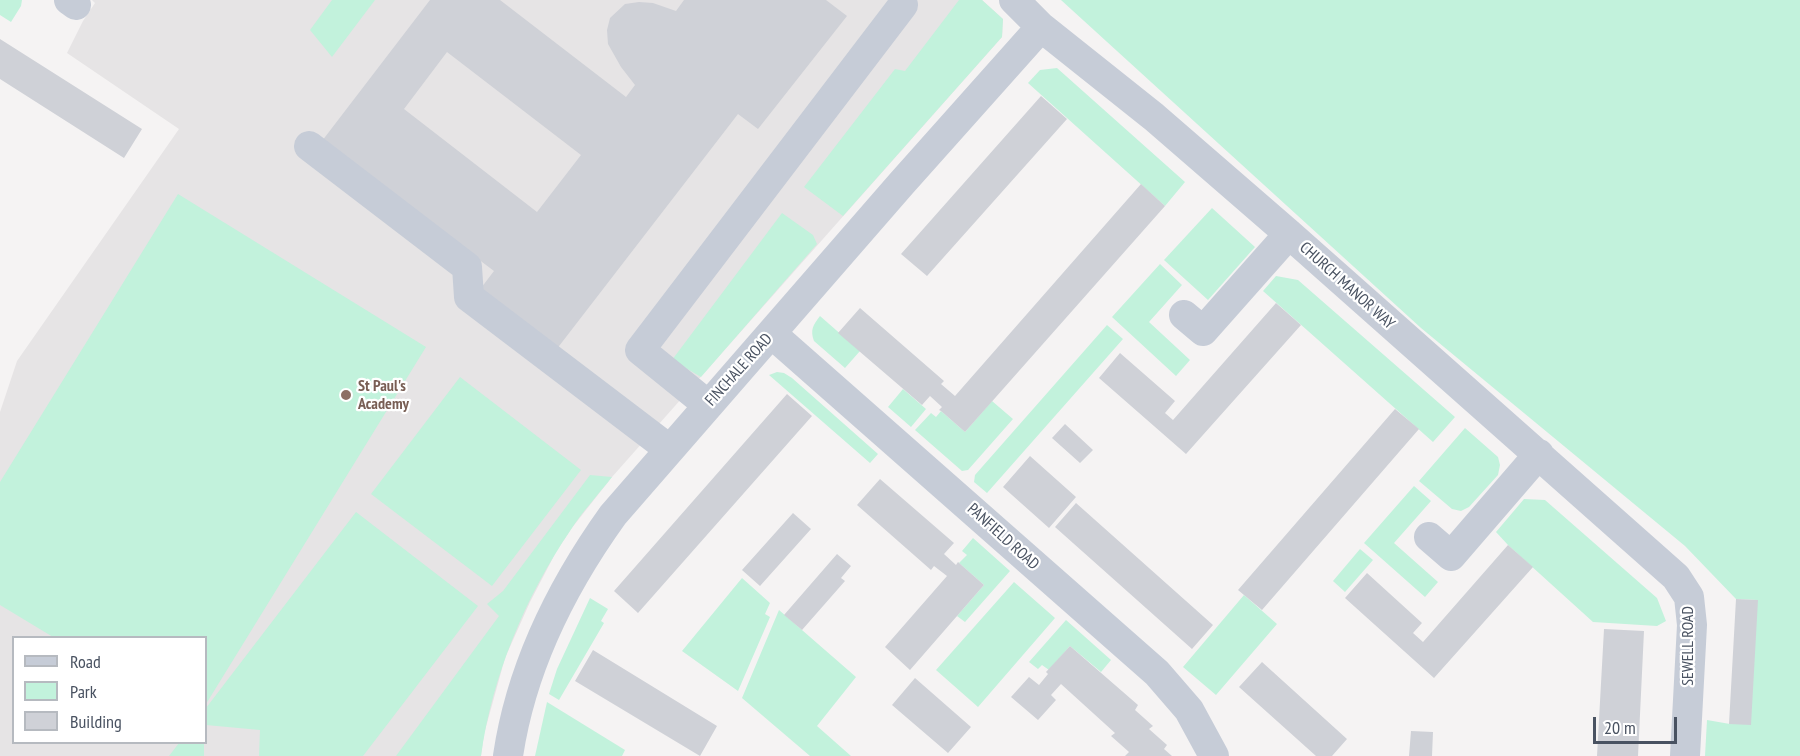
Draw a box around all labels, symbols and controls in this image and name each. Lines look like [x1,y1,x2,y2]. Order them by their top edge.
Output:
street label: CHURCH MANOR WAY [1296,238,1398,334]
street label: FINCHALE ROAD [701,330,777,410]
place label: St Paul's Academy [358,376,409,414]
marker: St Paul's Academy [339,388,353,402]
street label: PANFIELD ROAD [963,500,1043,574]
street label: SEWELL ROAD [1678,606,1698,686]
legend [12,636,207,744]
text: Road [70,650,101,673]
text: Park [70,680,97,703]
scale bar [1596,705,1680,743]
text: Building [70,710,122,733]
text: 20 m [1604,716,1636,739]

